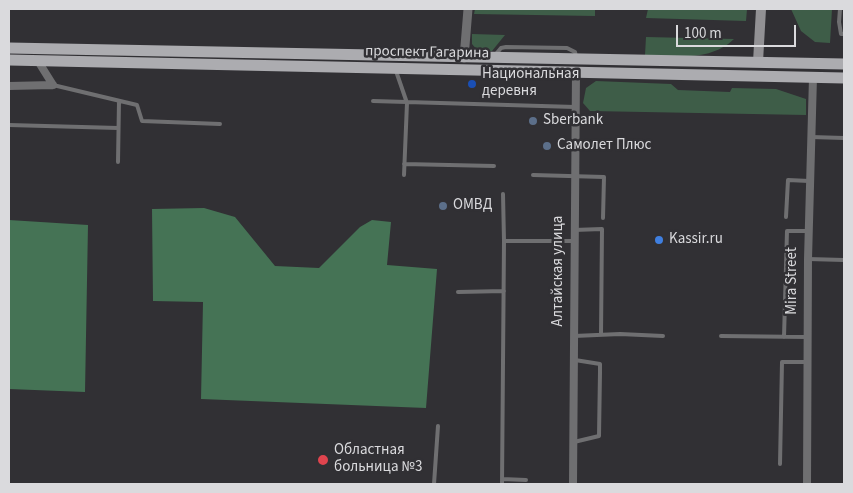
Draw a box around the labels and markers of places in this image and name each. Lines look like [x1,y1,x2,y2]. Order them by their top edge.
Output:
place label: Национальная деревня [482,66,579,101]
marker: Национальная деревня [466,78,478,90]
place label: Sberbank [543,112,603,130]
marker: Sberbank [527,115,539,127]
place label: Самолет Плюс [557,137,651,155]
marker: Самолет Плюс [541,140,553,152]
place label: ОМВД [453,197,492,215]
marker: ОМВД [437,200,449,212]
place label: Kassir.ru [669,231,723,249]
marker: Kassir.ru [653,234,665,246]
place label: Областная больница №3 [334,442,422,477]
marker: Областная больница №3 [316,453,330,467]

